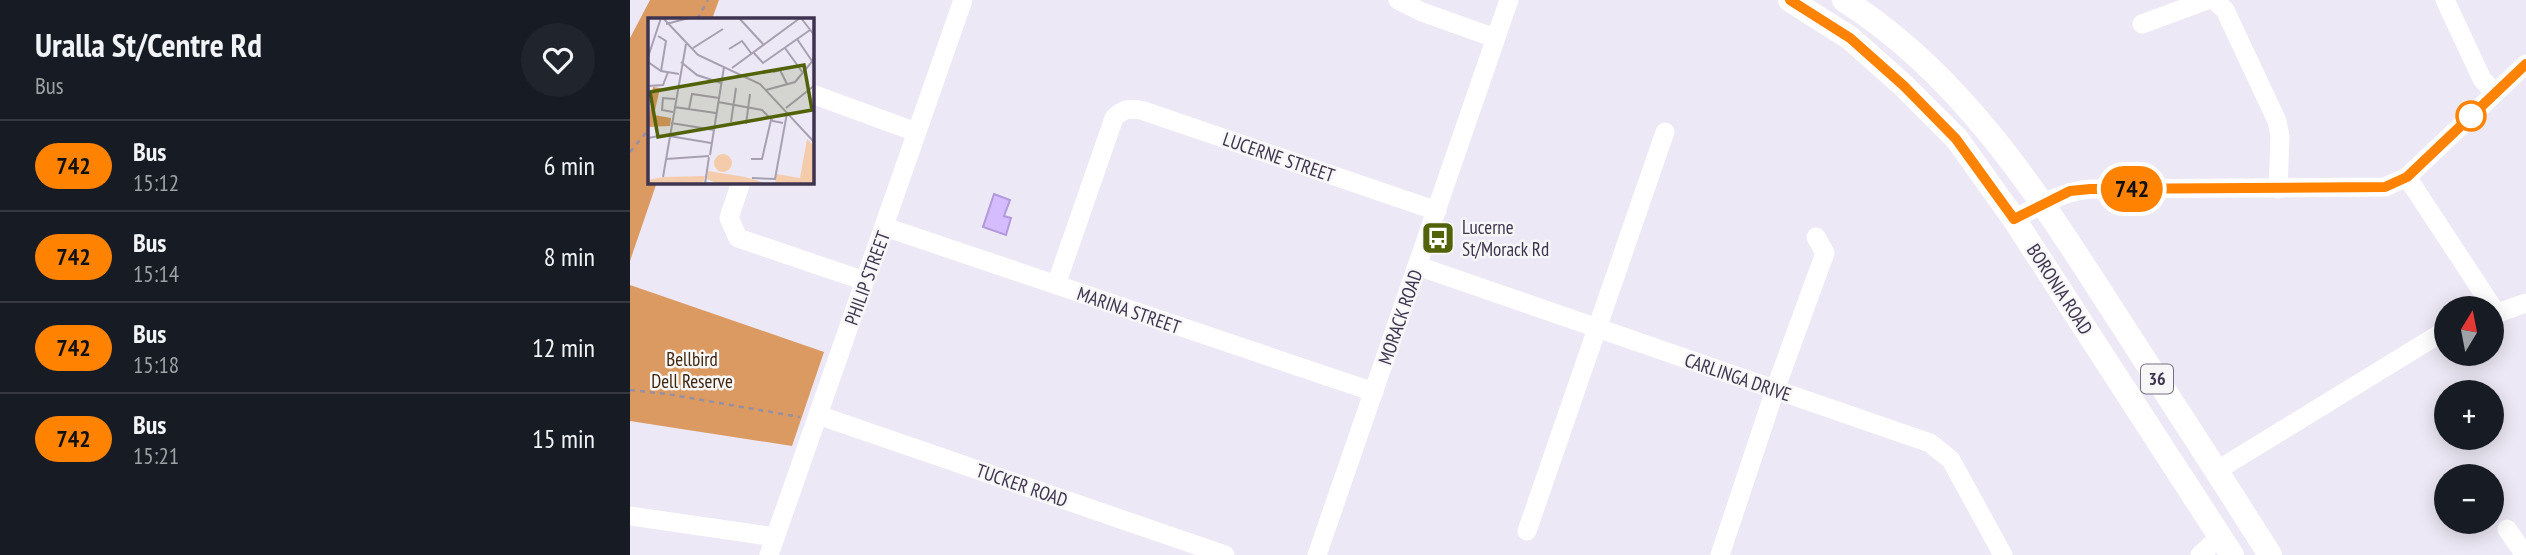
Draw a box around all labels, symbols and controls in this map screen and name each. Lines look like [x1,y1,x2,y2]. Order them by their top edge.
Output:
inset map [648,18,814,184]
text: Uralla St/Centre Rd [35,23,262,66]
button: heart [521,23,595,97]
text: Bus [35,71,64,100]
unlabelled marker [2456,101,2486,131]
street label: LUCERNE STREET [1220,127,1339,188]
text: Bus [133,135,166,168]
text: 6 min [544,149,595,182]
text: 742 [56,150,91,181]
line badge: 742 [2092,166,2172,212]
text: 15:12 [133,168,179,197]
text: 742 [2115,173,2149,204]
place label: Lucerne St/Morack Rd [1462,215,1549,261]
bus stop icon: Lucerne St/Morack Rd [1419,219,1457,257]
text: Bus [133,226,166,259]
street label: PHILIP STREET [839,227,895,328]
street label: BORONIA ROAD [2022,239,2098,339]
text: 8 min [544,240,595,273]
text: 742 [56,241,91,272]
text: 15:14 [133,259,179,288]
street label: MORACK ROAD [1373,266,1427,368]
street label: MARINA STREET [1074,281,1184,339]
north arrow [2434,296,2504,366]
map controls [2434,296,2504,534]
text: Bus [133,317,166,350]
text: 12 min [532,331,595,364]
text: 742 [56,332,91,363]
park label: Bellbird Dell Reserve [651,347,733,393]
street label: CARLINGA DRIVE [1682,348,1794,406]
text: 15:18 [133,350,179,379]
road number: 36 [2141,365,2173,394]
button: + [2434,380,2504,450]
text: Bus [133,408,166,441]
text: 15 min [532,422,595,455]
text: 742 [56,423,91,454]
text: 15:21 [133,441,179,470]
street label: TUCKER ROAD [973,458,1071,512]
button: − [2434,464,2504,534]

